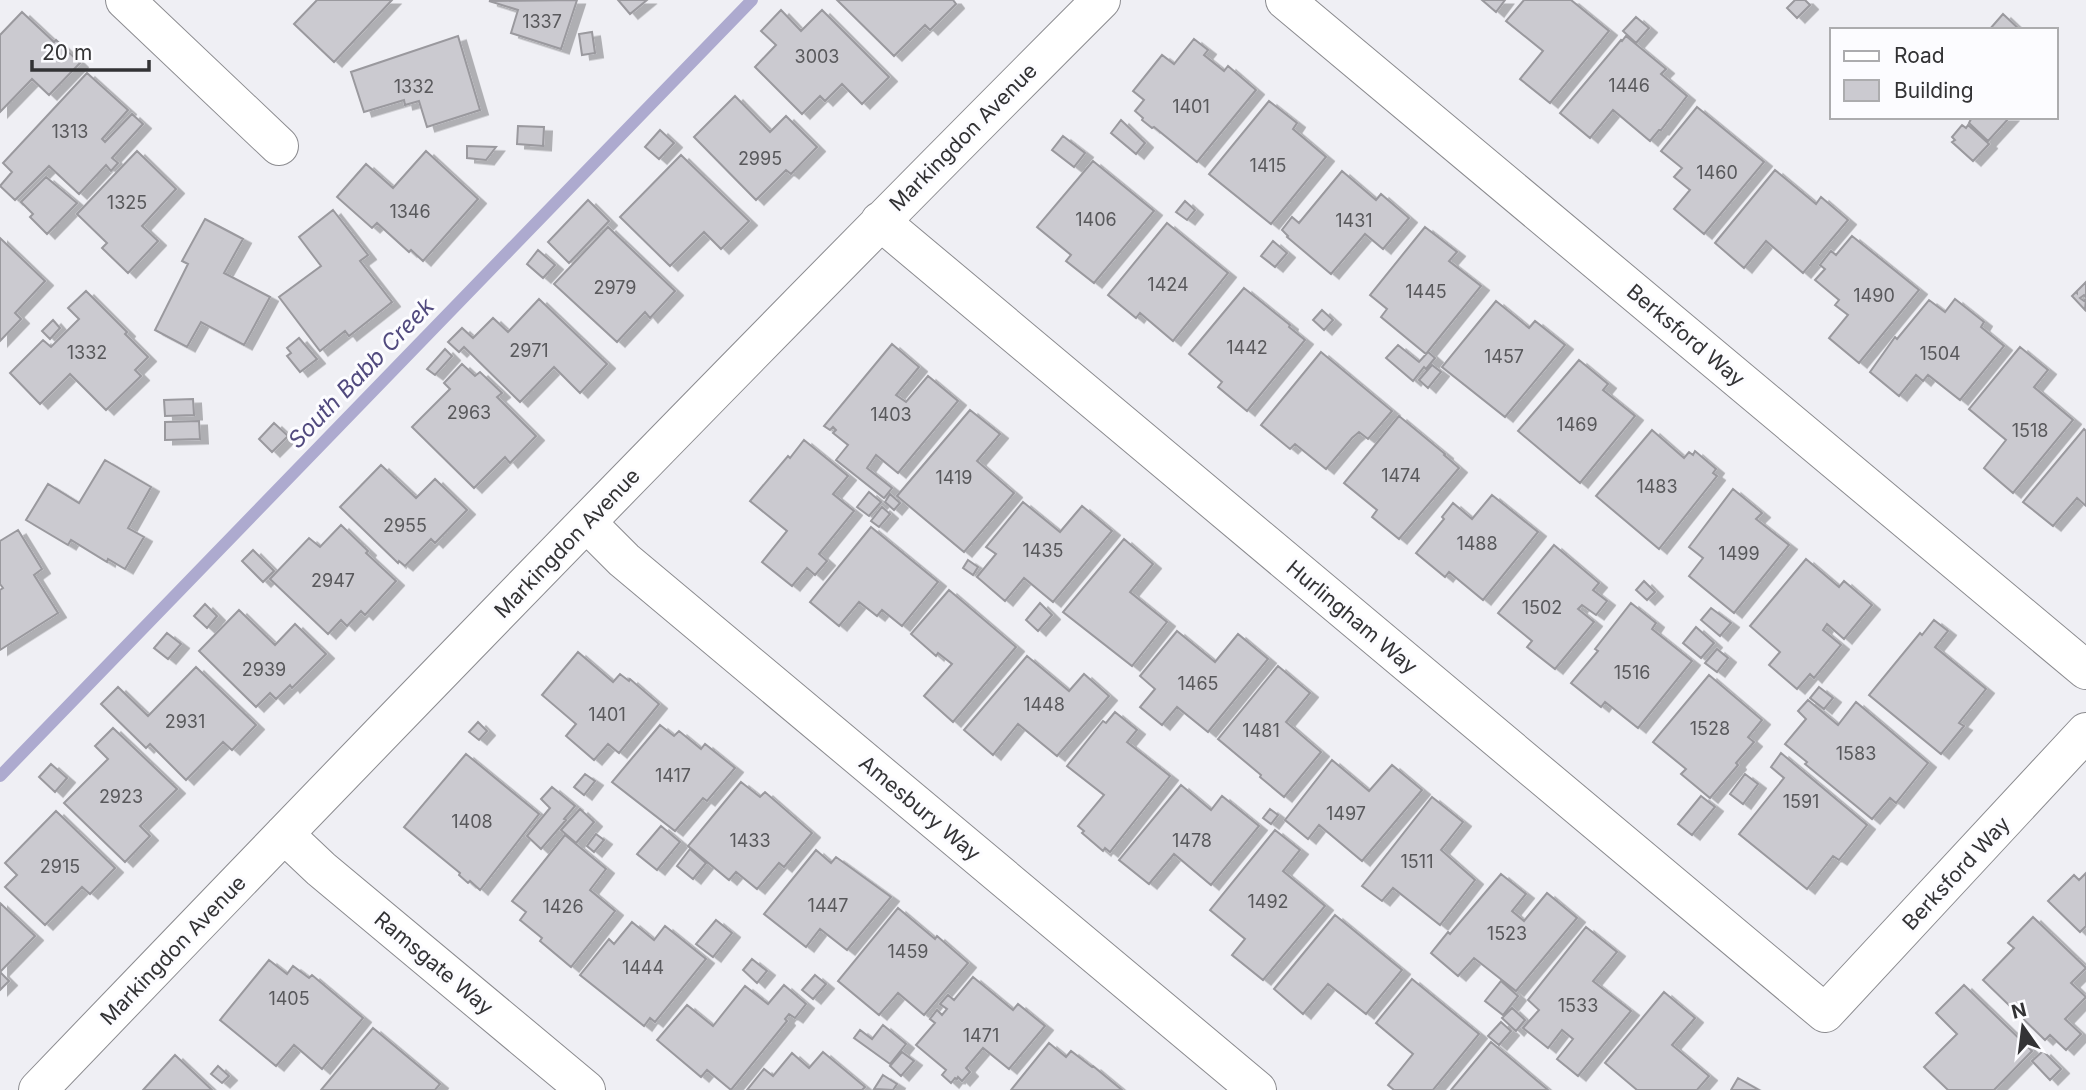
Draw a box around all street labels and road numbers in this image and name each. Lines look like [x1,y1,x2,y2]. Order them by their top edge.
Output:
street label: Markingdon Avenue [884,58,1042,216]
street label: Berksford Way [1622,279,1750,392]
street label: Markingdon Avenue [489,463,645,623]
street label: Hurlingham Way [1281,555,1423,679]
street label: Amesbury Way [854,750,986,866]
street label: Berksford Way [1897,811,2015,935]
street label: Markingdon Avenue [95,870,251,1030]
street label: Ramsgate Way [370,906,499,1020]

